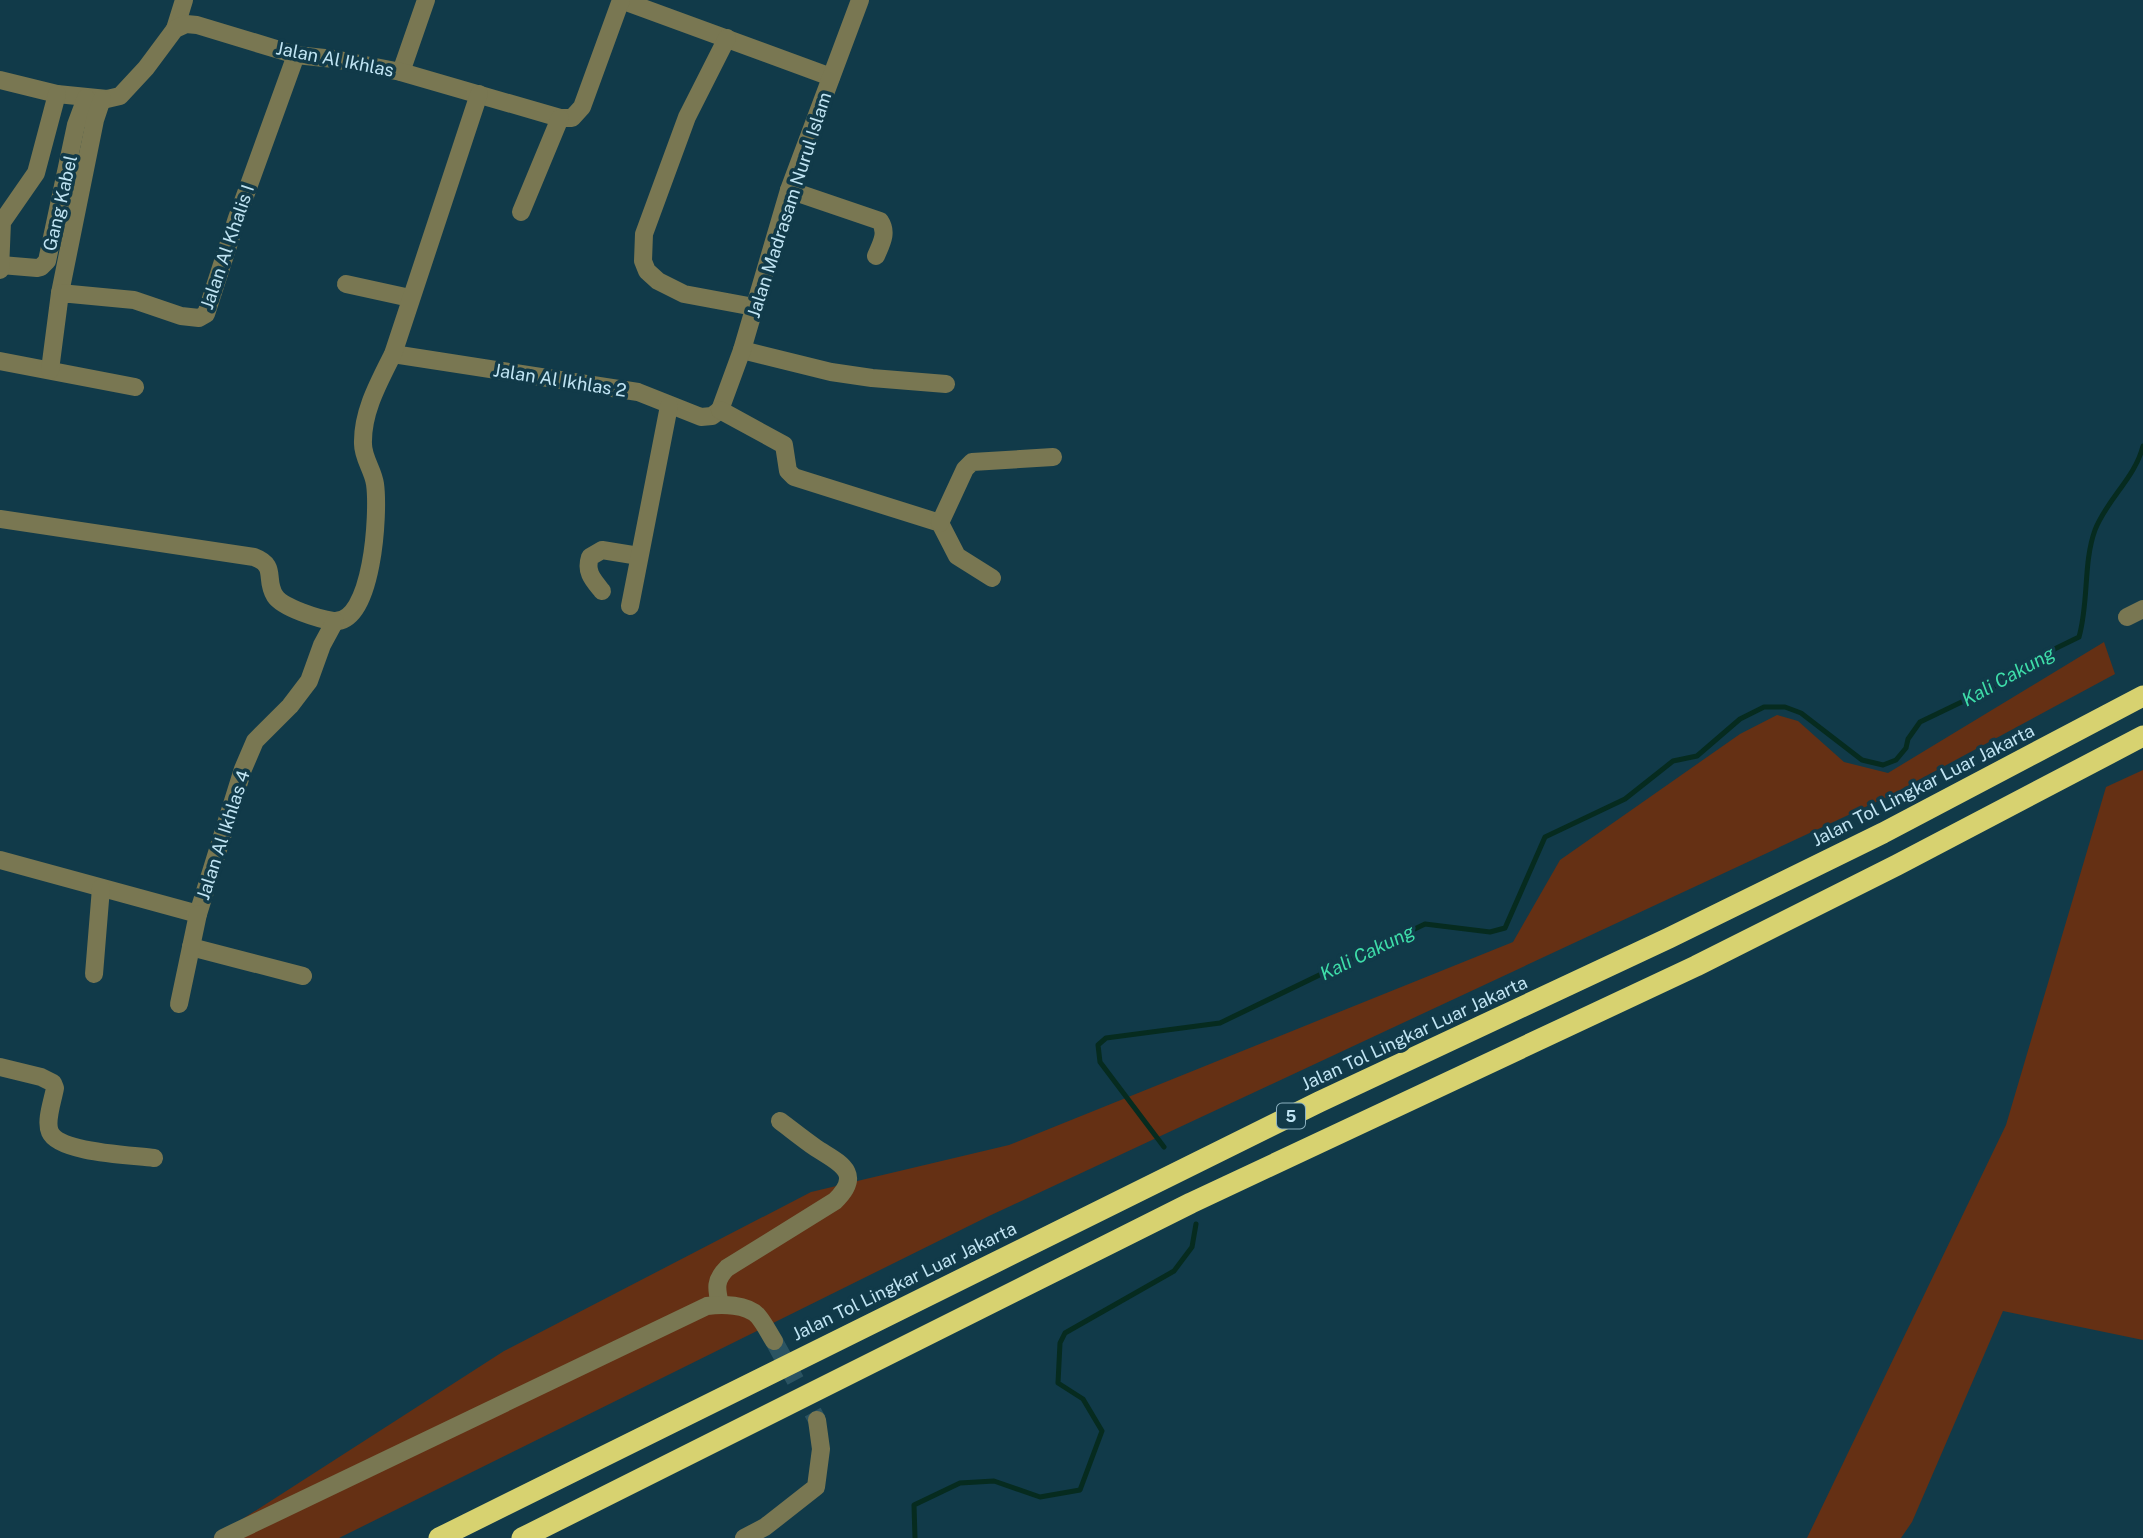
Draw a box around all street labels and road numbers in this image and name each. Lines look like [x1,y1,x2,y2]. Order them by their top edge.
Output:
street label: Jalan Al Ikhlas [274,37,396,81]
street label: Jalan Madrasam Nurul Islam [743,90,835,320]
street label: Gang Kabel [39,153,81,253]
street label: Jalan Al Khalis I [196,182,258,312]
street label: Jalan Al Ikhlas 2 [492,359,628,401]
street label: Jalan Tol Lingkar Luar Jakarta [1808,720,2038,850]
street label: Jalan Al Ikhlas 4 [192,767,254,903]
street label: Jalan Tol Lingkar Luar Jakarta [1298,971,1530,1095]
road number: 5 [1277,1104,1305,1128]
street label: Jalan Tol Lingkar Luar Jakarta [788,1217,1020,1345]

